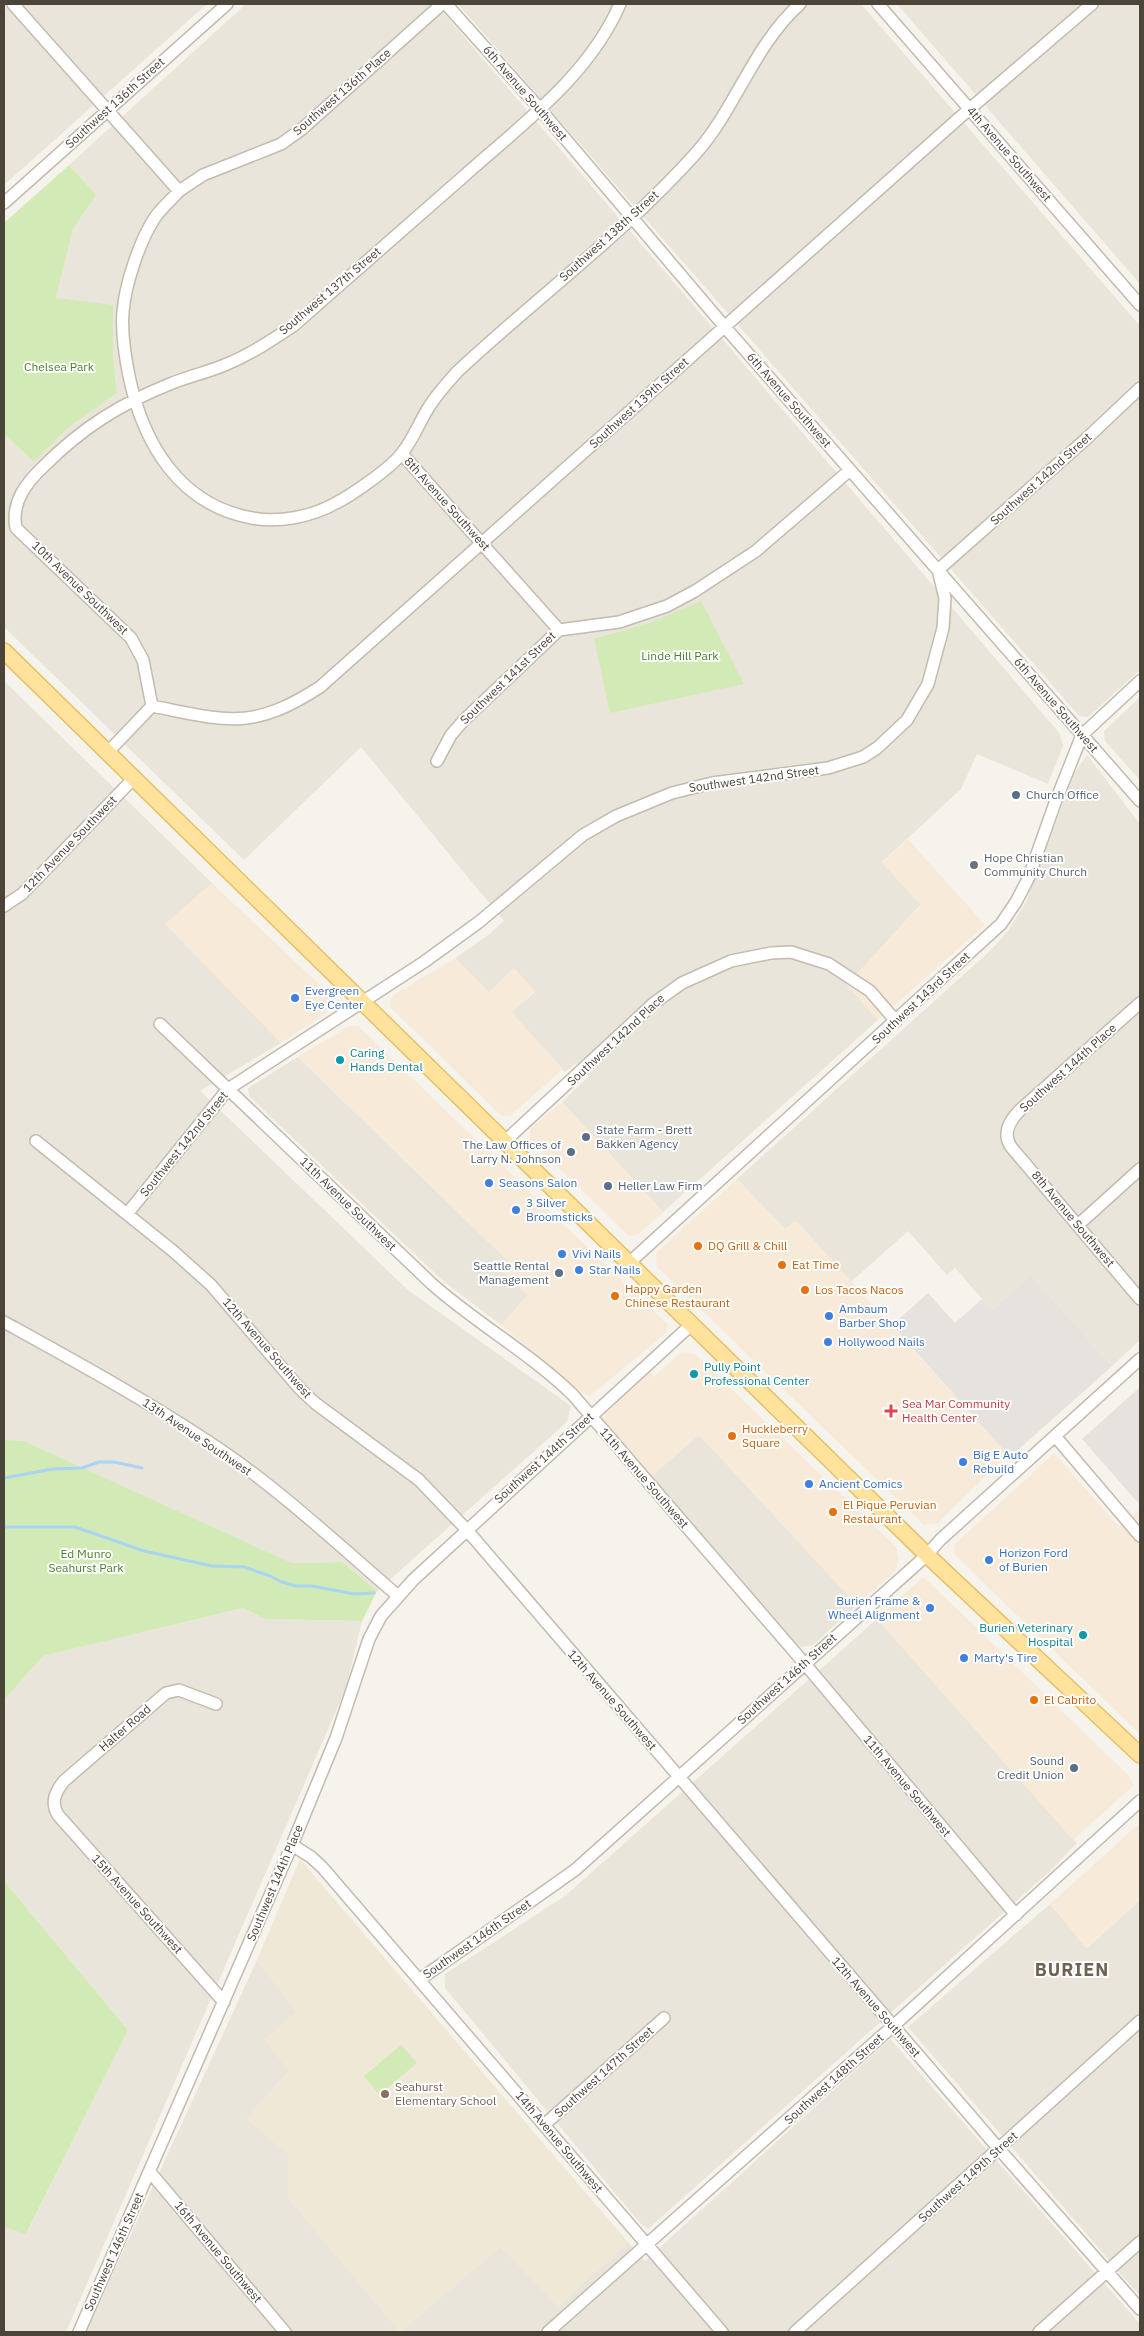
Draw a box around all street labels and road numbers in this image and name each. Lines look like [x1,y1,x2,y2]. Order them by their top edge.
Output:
street label: 6th Avenue Southwest [480,42,571,143]
street label: Southwest 136th Place [290,45,394,138]
street label: Southwest 136th Street [62,54,167,151]
street label: 4th Avenue Southwest [964,103,1055,204]
street label: Southwest 138th Street [556,187,661,284]
street label: Southwest 137th Street [276,244,384,338]
street label: 6th Avenue Southwest [744,349,835,450]
street label: Southwest 139th Street [586,354,691,451]
street label: Southwest 142nd Street [987,429,1094,528]
street label: 8th Avenue Southwest [401,454,493,554]
street label: 10th Avenue Southwest [29,538,132,638]
street label: Southwest 141st Street [457,628,559,727]
street label: 6th Avenue Southwest [1011,654,1102,755]
street label: Southwest 142nd Street [688,762,820,795]
street label: 12th Avenue Southwest [20,792,120,895]
street label: Southwest 143rd Street [868,948,973,1047]
street label: Southwest 142nd Place [564,990,668,1089]
street label: Southwest 144th Place [1016,1020,1119,1115]
street label: Southwest 142nd Street [137,1088,231,1199]
street label: 11th Avenue Southwest [297,1154,400,1254]
street label: 8th Avenue Southwest [1029,1167,1118,1270]
street label: 12th Avenue Southwest [220,1294,315,1401]
street label: 13th Avenue Southwest [140,1394,255,1479]
street label: Southwest 144th Street [491,1409,596,1506]
street label: 11th Avenue Southwest [597,1424,692,1531]
street label: Southwest 146th Street [734,1630,839,1727]
street label: 12th Avenue Southwest [565,1646,660,1753]
street label: Halter Road [96,1701,154,1754]
street label: 11th Avenue Southwest [860,1732,954,1840]
street label: Southwest 144th Place [243,1822,306,1943]
street label: 15th Avenue Southwest [89,1851,186,1956]
street label: Southwest 146th Street [420,1896,534,1982]
street label: 12th Avenue Southwest [829,1953,924,2060]
street label: Southwest 147th Street [551,2023,656,2120]
street label: Southwest 148th Street [781,2030,886,2127]
street label: 14th Avenue Southwest [512,2088,606,2196]
street label: Southwest 149th Street [915,2128,1020,2225]
street label: Southwest 146th Street [81,2190,147,2313]
street label: 16th Avenue Southwest [171,2198,265,2306]

